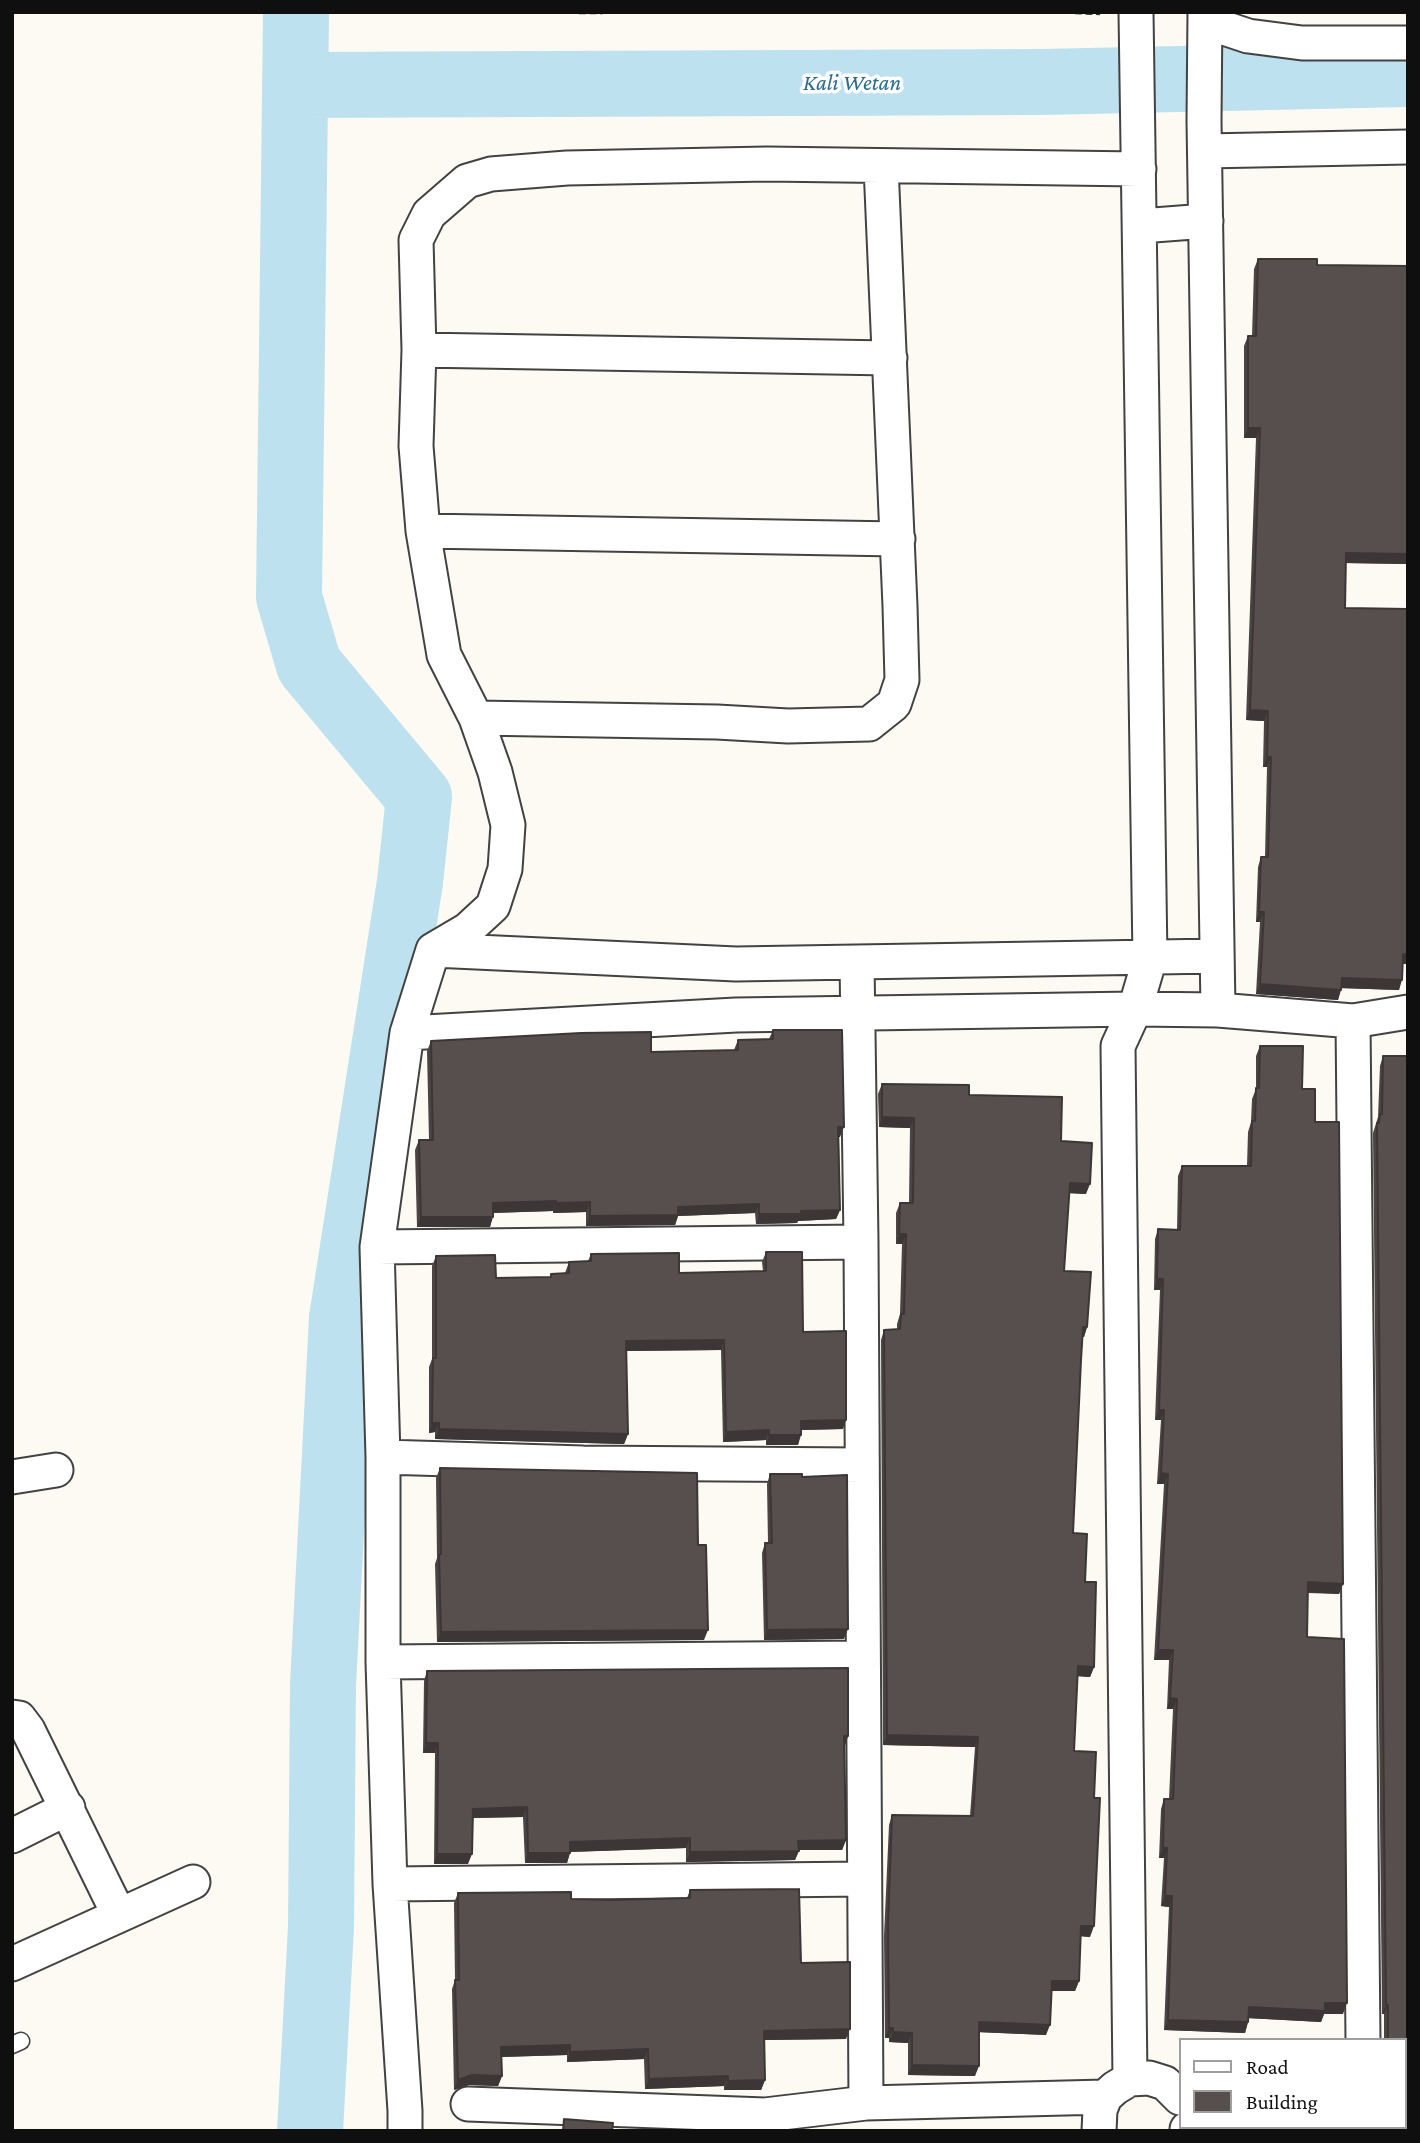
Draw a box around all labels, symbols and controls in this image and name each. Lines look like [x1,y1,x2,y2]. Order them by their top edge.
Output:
water label: Kali Wetan [803,69,901,97]
legend [1178,2038,1406,2129]
text: Road [1246,2055,1289,2079]
text: Building [1246,2090,1318,2114]

